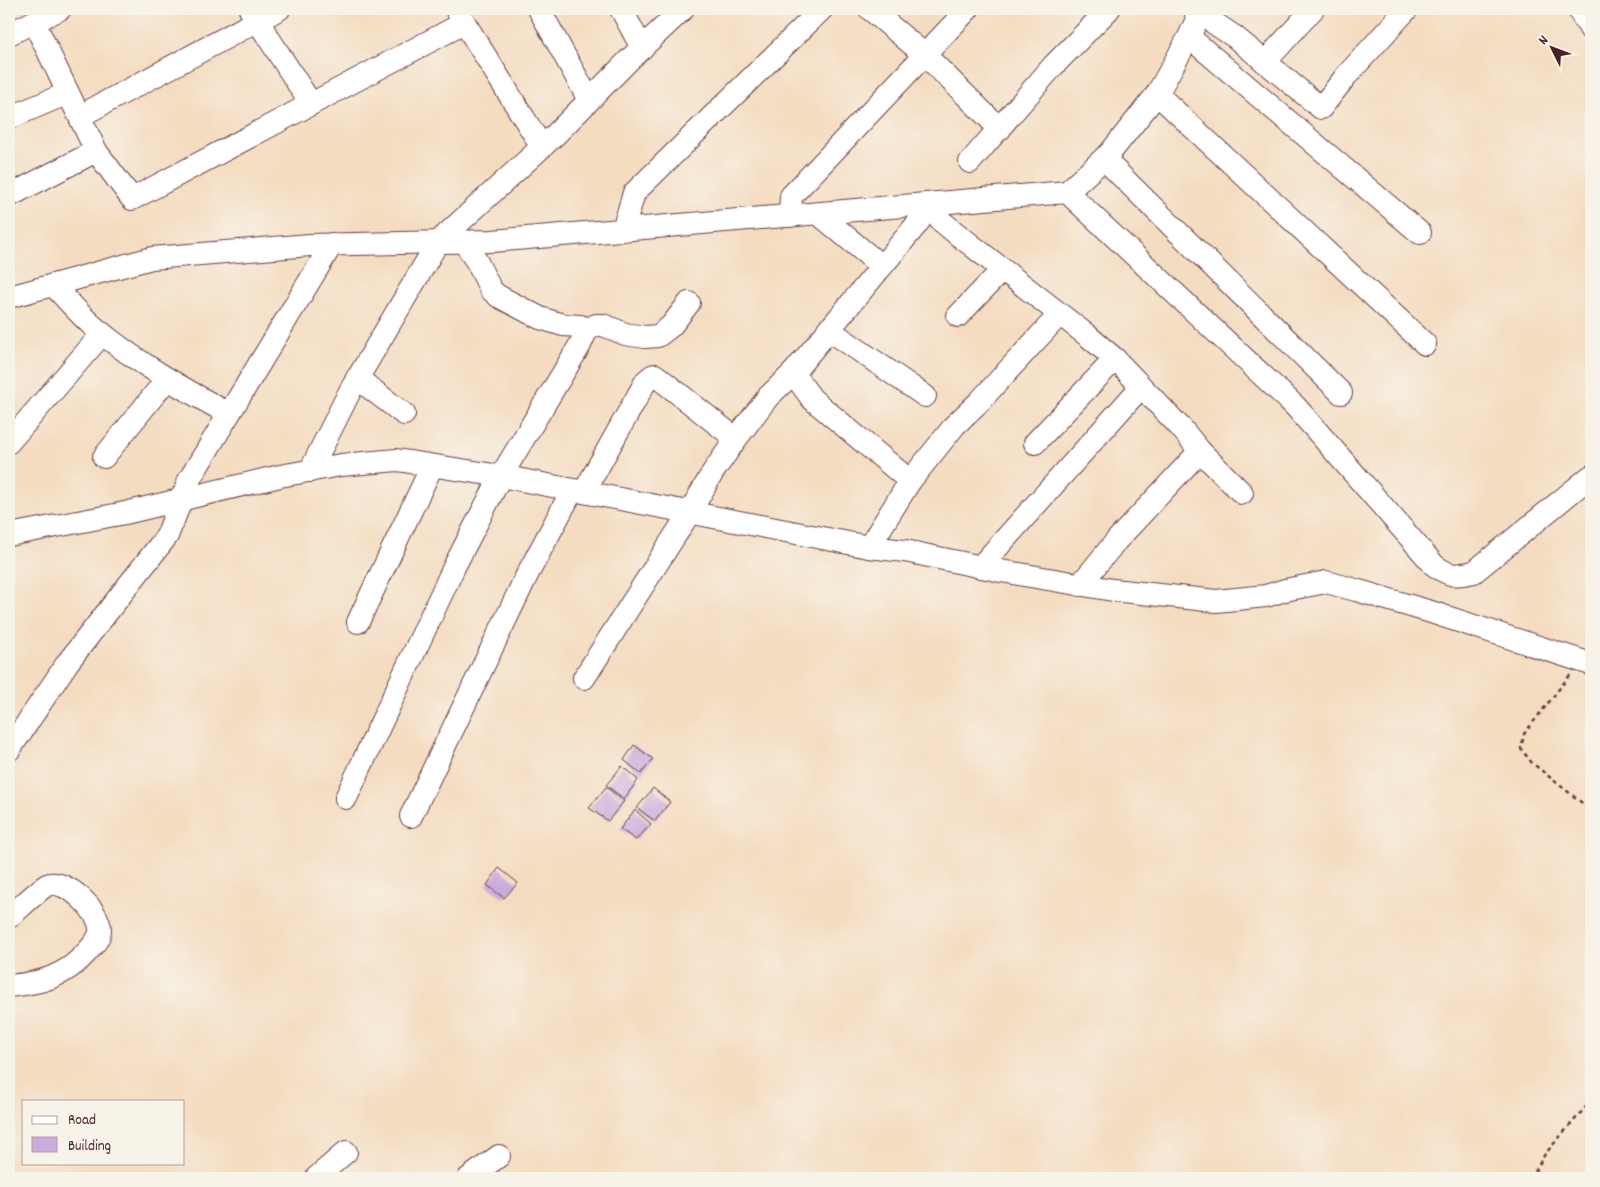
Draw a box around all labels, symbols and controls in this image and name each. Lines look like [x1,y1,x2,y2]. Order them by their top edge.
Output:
north arrow [1528,22,1578,72]
text: N [1534,31,1554,50]
legend [22,1100,185,1164]
text: Road [68,1110,96,1132]
text: Building [68,1136,111,1158]

